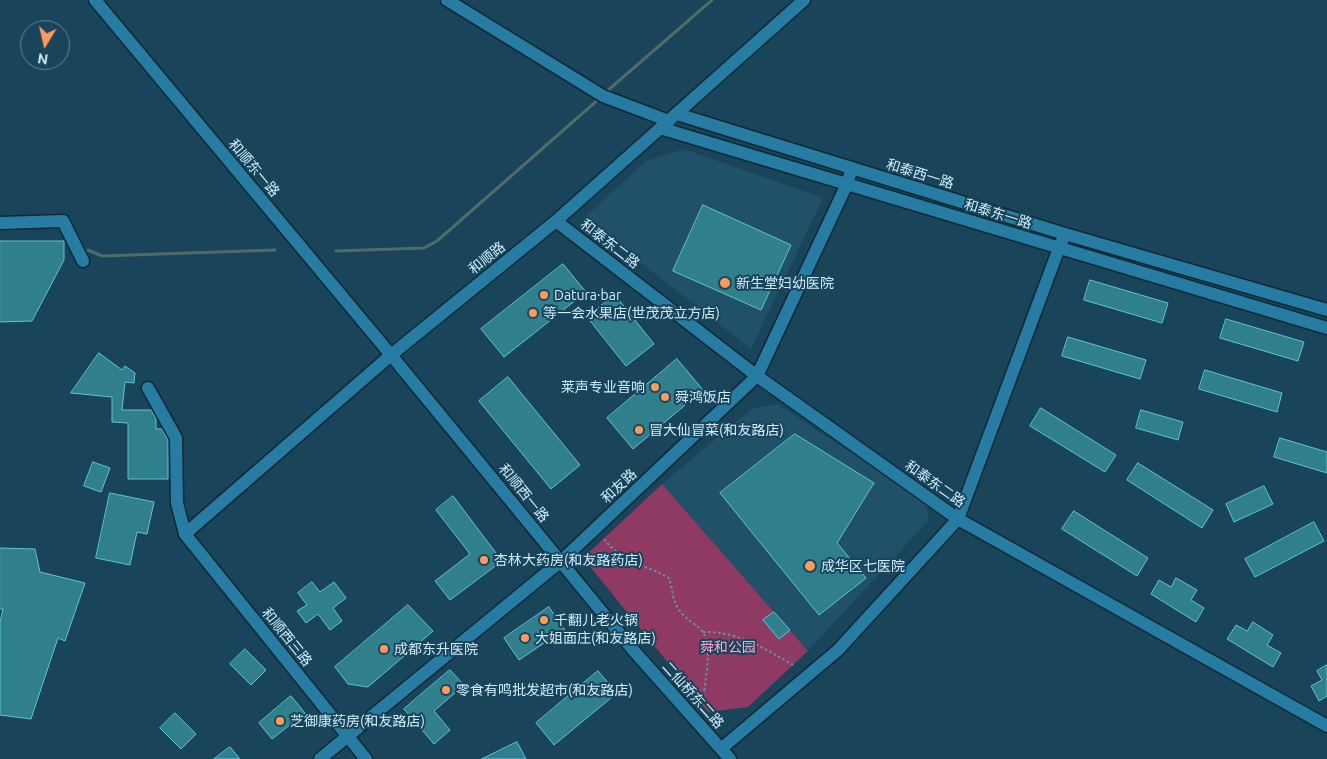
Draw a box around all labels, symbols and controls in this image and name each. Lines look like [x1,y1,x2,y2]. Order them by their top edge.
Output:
north arrow [20,20,70,70]
text: N [36,50,49,68]
street label: 和顺东一路 [225,136,283,200]
street label: 和泰西一路 [884,156,956,192]
street label: 和泰东一路 [962,196,1034,232]
street label: 和泰东二路 [577,216,643,272]
street label: 和顺路 [465,238,509,278]
place label: 新生堂妇幼医院 [736,275,834,291]
marker: 新生堂妇幼医院 [718,276,732,290]
place label: Datura·bar [554,287,621,303]
marker: Datura·bar [538,289,550,301]
place label: 等一会水果店(世茂茂立方店) [543,305,720,321]
marker: 等一会水果店(世茂茂立方店) [527,307,539,319]
place label: 莱声专业音响 [561,379,645,395]
marker: 莱声专业音响 [649,381,661,393]
place label: 舜鸿饭店 [675,389,731,405]
marker: 舜鸿饭店 [659,391,671,403]
place label: 冒大仙冒菜(和友路店) [649,422,784,438]
marker: 冒大仙冒菜(和友路店) [633,424,645,436]
street label: 和泰东二路 [902,457,968,511]
street label: 和顺西一路 [495,461,553,525]
street label: 和友路 [598,466,640,506]
place label: 杏林大药房(和友路药店) [494,552,643,568]
marker: 杏林大药房(和友路药店) [478,554,490,566]
place label: 成华区七医院 [821,558,905,574]
marker: 成华区七医院 [803,559,817,573]
street label: 和顺西三路 [258,605,316,669]
place label: 千翻儿老火锅 [554,612,638,628]
marker: 千翻儿老火锅 [538,614,550,626]
place label: 大姐面庄(和友路店) [535,630,656,646]
marker: 大姐面庄(和友路店) [519,632,531,644]
park label: 舜和公园 [700,639,756,655]
place label: 成都东升医院 [394,641,478,657]
marker: 成都东升医院 [378,643,390,655]
street label: 二仙桥东二路 [659,658,727,732]
place label: 零食有鸣批发超市(和友路店) [456,682,633,698]
marker: 零食有鸣批发超市(和友路店) [440,684,452,696]
place label: 芝御康药房(和友路店) [290,713,425,729]
marker: 芝御康药房(和友路店) [274,715,286,727]

